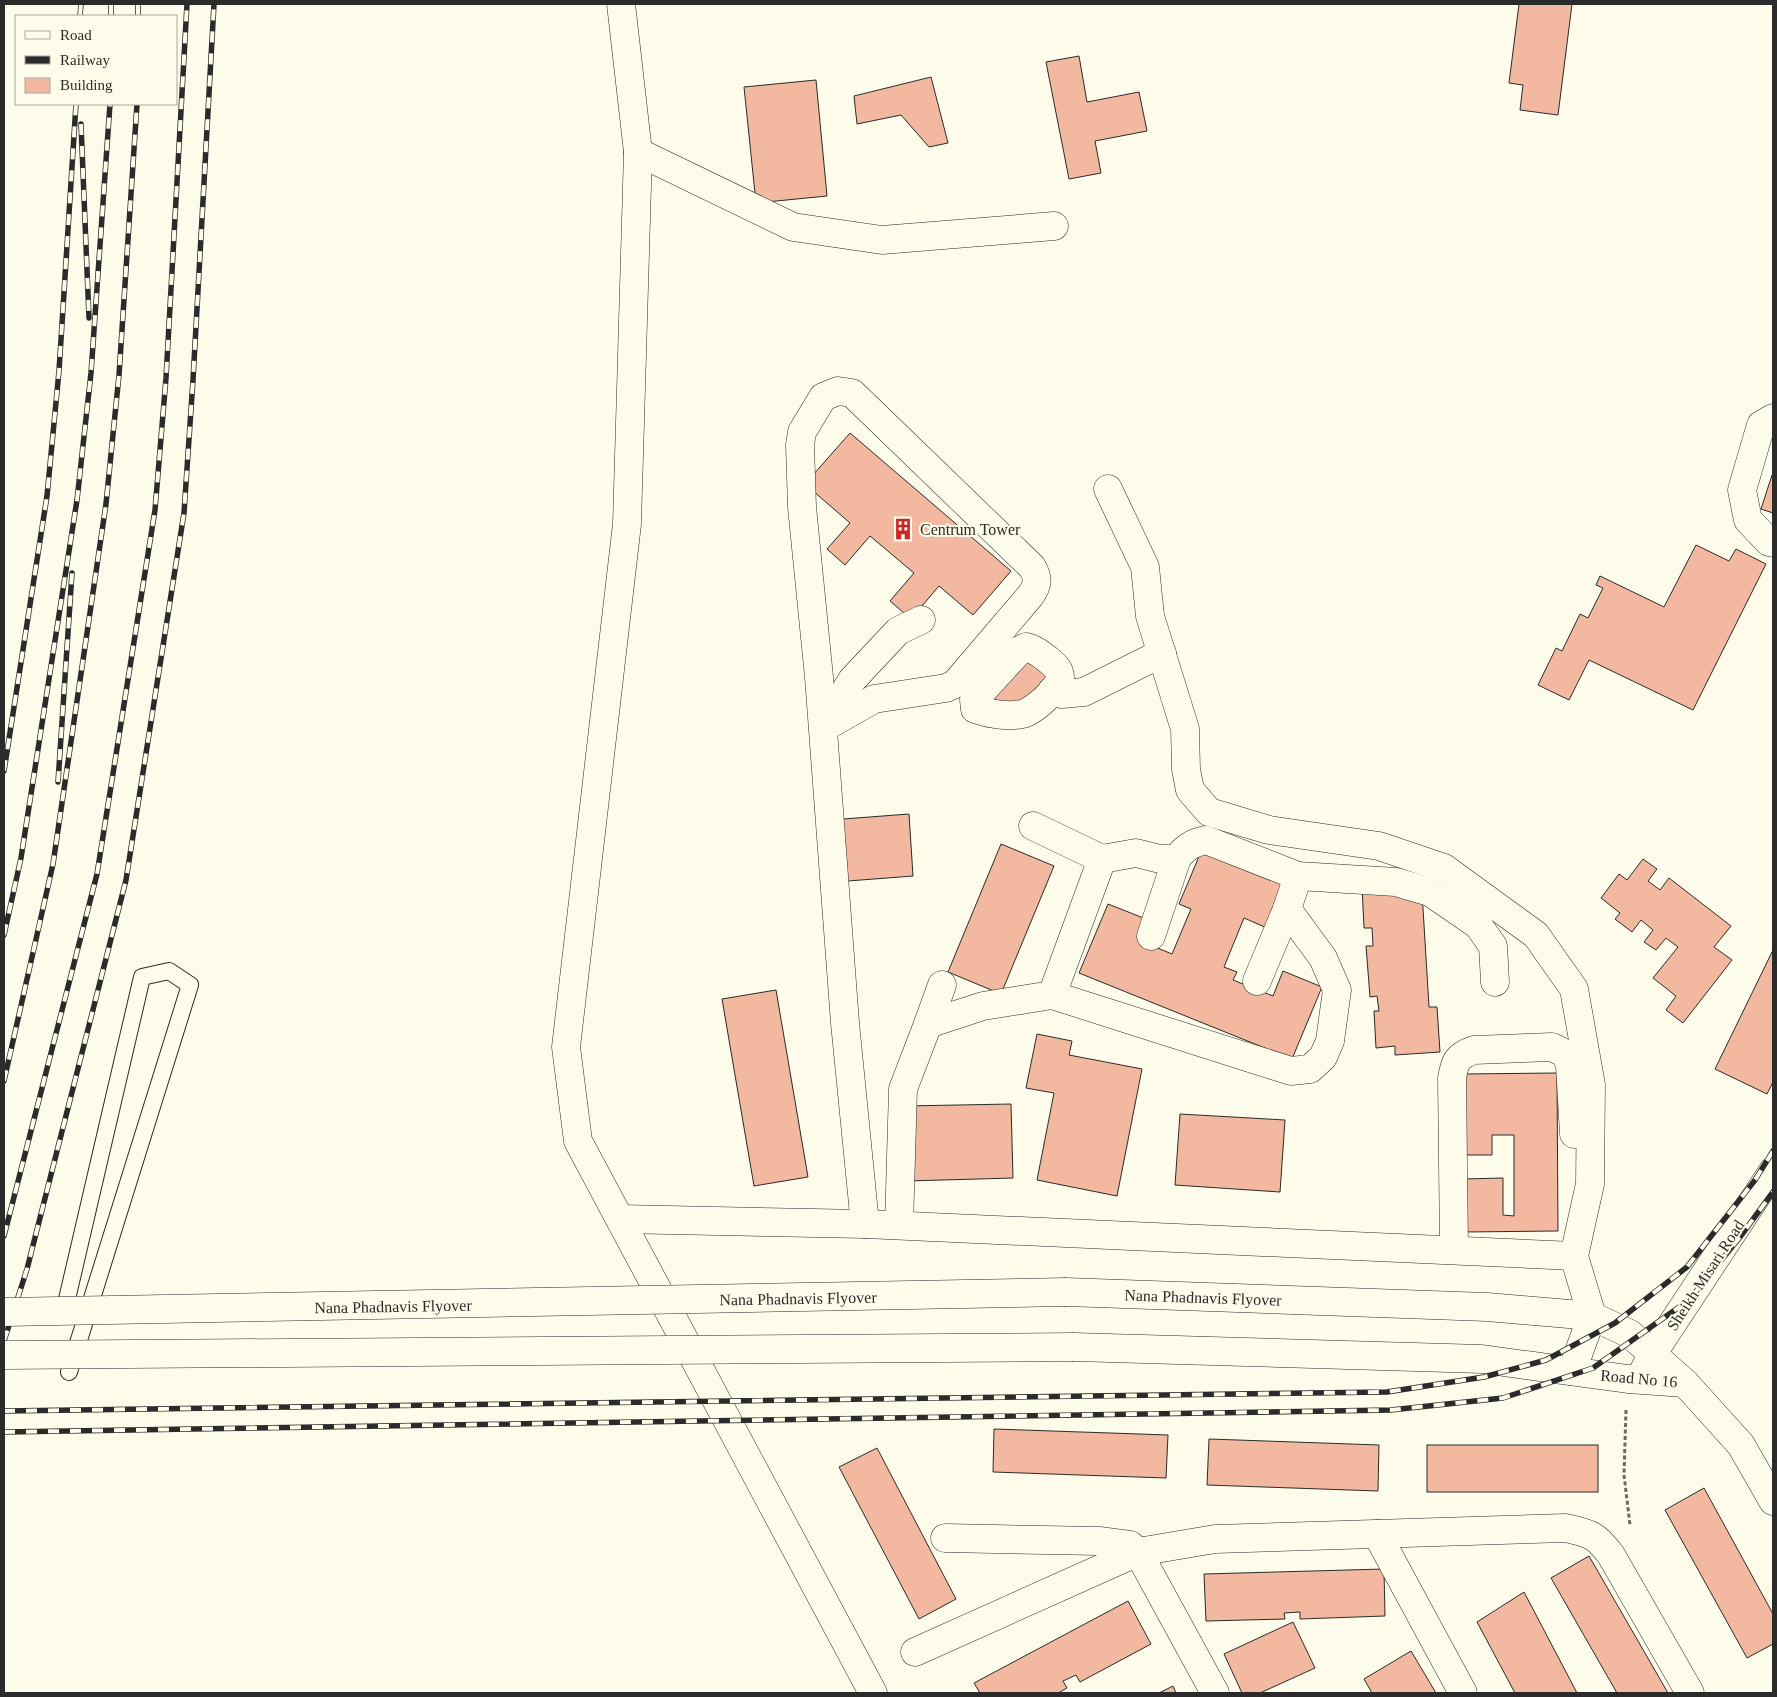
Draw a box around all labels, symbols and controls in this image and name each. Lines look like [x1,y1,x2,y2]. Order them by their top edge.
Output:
legend [15,15,178,105]
text: Road [60,27,92,43]
text: Railway [60,52,110,68]
text: Building [60,77,113,93]
building icon: Centrum Tower [890,516,916,542]
place label: Centrum Tower [920,521,1021,538]
street label: Sheikh Misari Road [1663,1217,1747,1334]
street label: Nana Phadnavis Flyover [1124,1286,1283,1310]
street label: Nana Phadnavis Flyover [719,1289,877,1309]
street label: Nana Phadnavis Flyover [314,1297,472,1317]
street label: Road No 16 [1600,1367,1678,1390]

